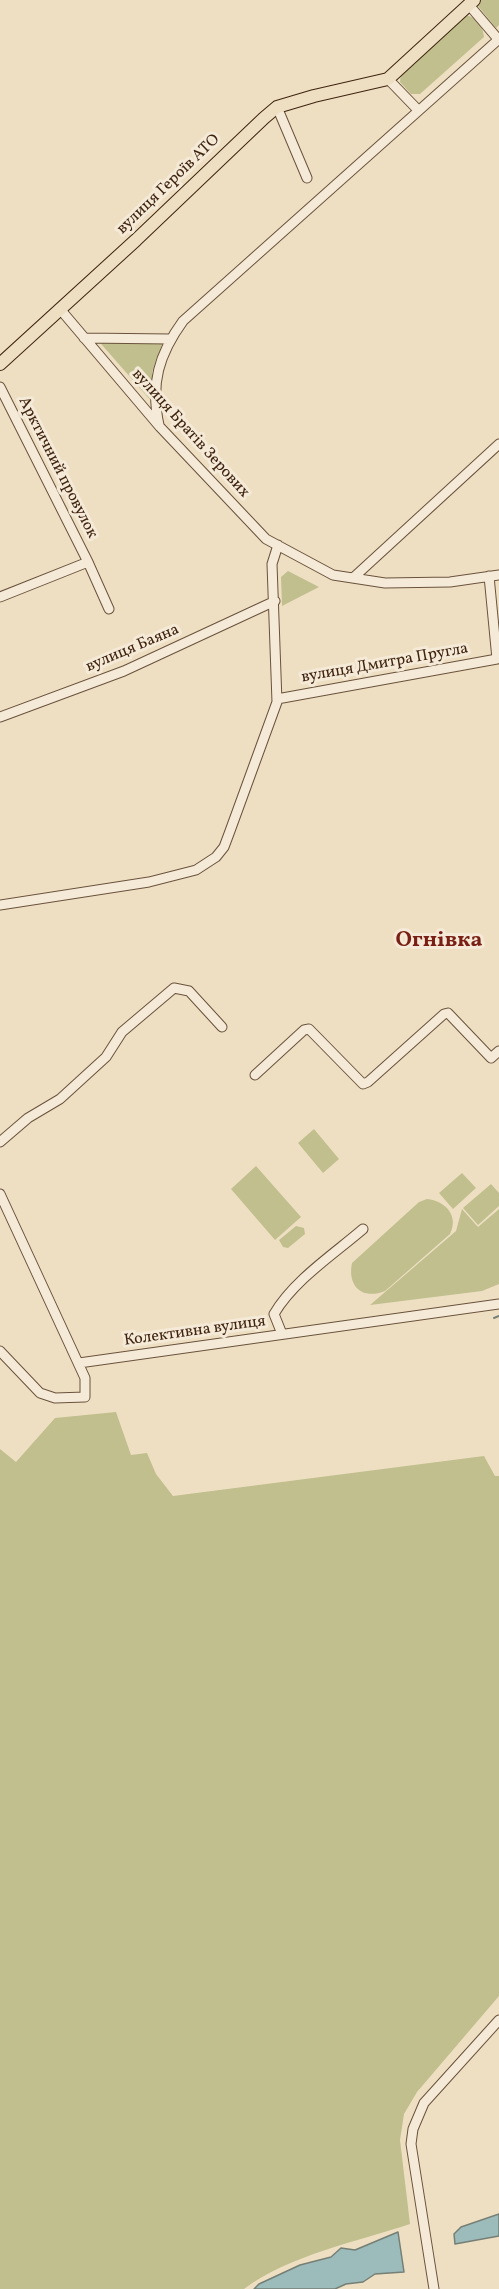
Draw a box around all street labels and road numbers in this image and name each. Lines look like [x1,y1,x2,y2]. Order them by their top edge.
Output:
street label: вулиця Героїв АТО [113,131,225,239]
street label: вулиця Братів Зерових [127,366,253,502]
street label: Арктичний провулок [13,394,101,542]
street label: вулиця Баяна [83,621,183,677]
street label: вулиця Дмитра Пругла [300,640,470,688]
street label: Колективна вулиця [123,1313,267,1351]

